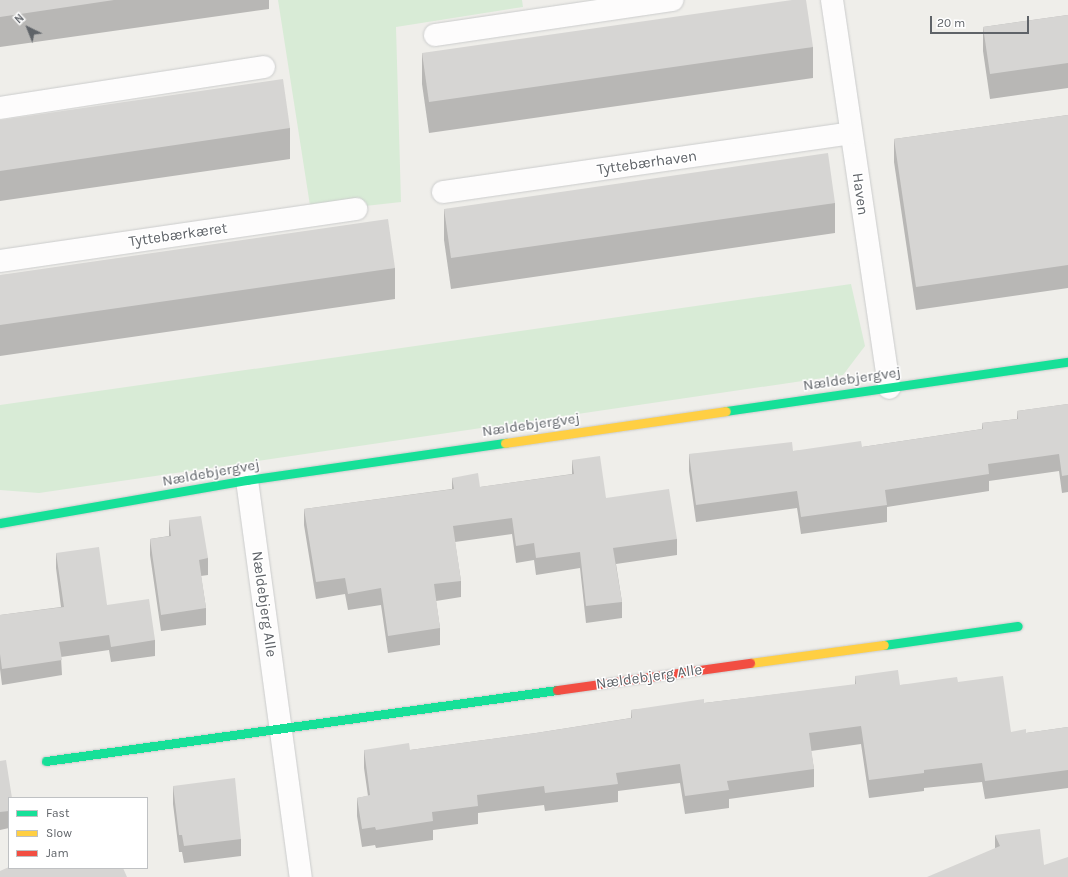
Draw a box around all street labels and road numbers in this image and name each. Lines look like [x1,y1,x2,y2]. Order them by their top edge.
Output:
street label: Tyttebærhaven [596,147,698,179]
street label: Haven [848,172,872,216]
street label: Tyttebærkæret [128,219,228,251]
street label: Nældebjergvej [802,363,902,395]
street label: Nældebjergvej [481,409,581,441]
street label: Nældebjergvej [161,456,261,490]
street label: Nældebjerg Alle [248,550,280,658]
street label: Nældebjerg Alle [595,661,703,693]

